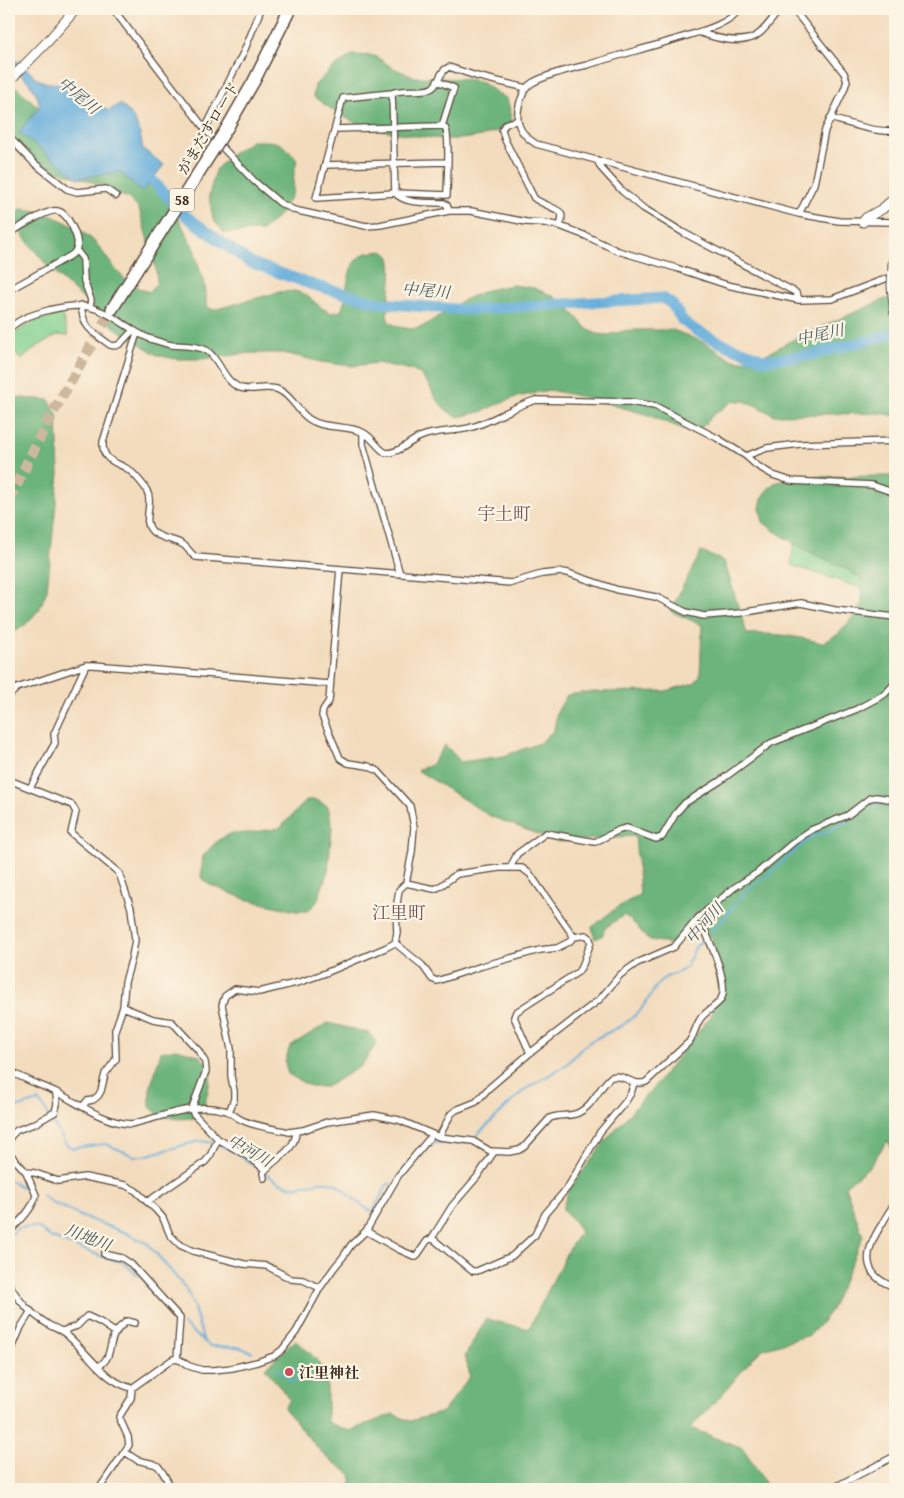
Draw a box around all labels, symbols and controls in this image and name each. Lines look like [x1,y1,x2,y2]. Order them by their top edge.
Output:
water label: 中尾川 [53,70,107,121]
street label: がまだすロード [172,78,244,178]
road number: 58 [170,188,194,212]
water label: 中尾川 [401,276,453,304]
water label: 中尾川 [794,317,848,351]
district label: 宇土町 [477,500,531,527]
water label: 中河川 [679,896,730,949]
district label: 江里町 [372,899,426,926]
water label: 中河川 [223,1128,279,1173]
water label: 川地川 [61,1217,117,1258]
place label: 江里神社 [299,1362,359,1383]
marker: 江里神社 [283,1366,295,1378]

